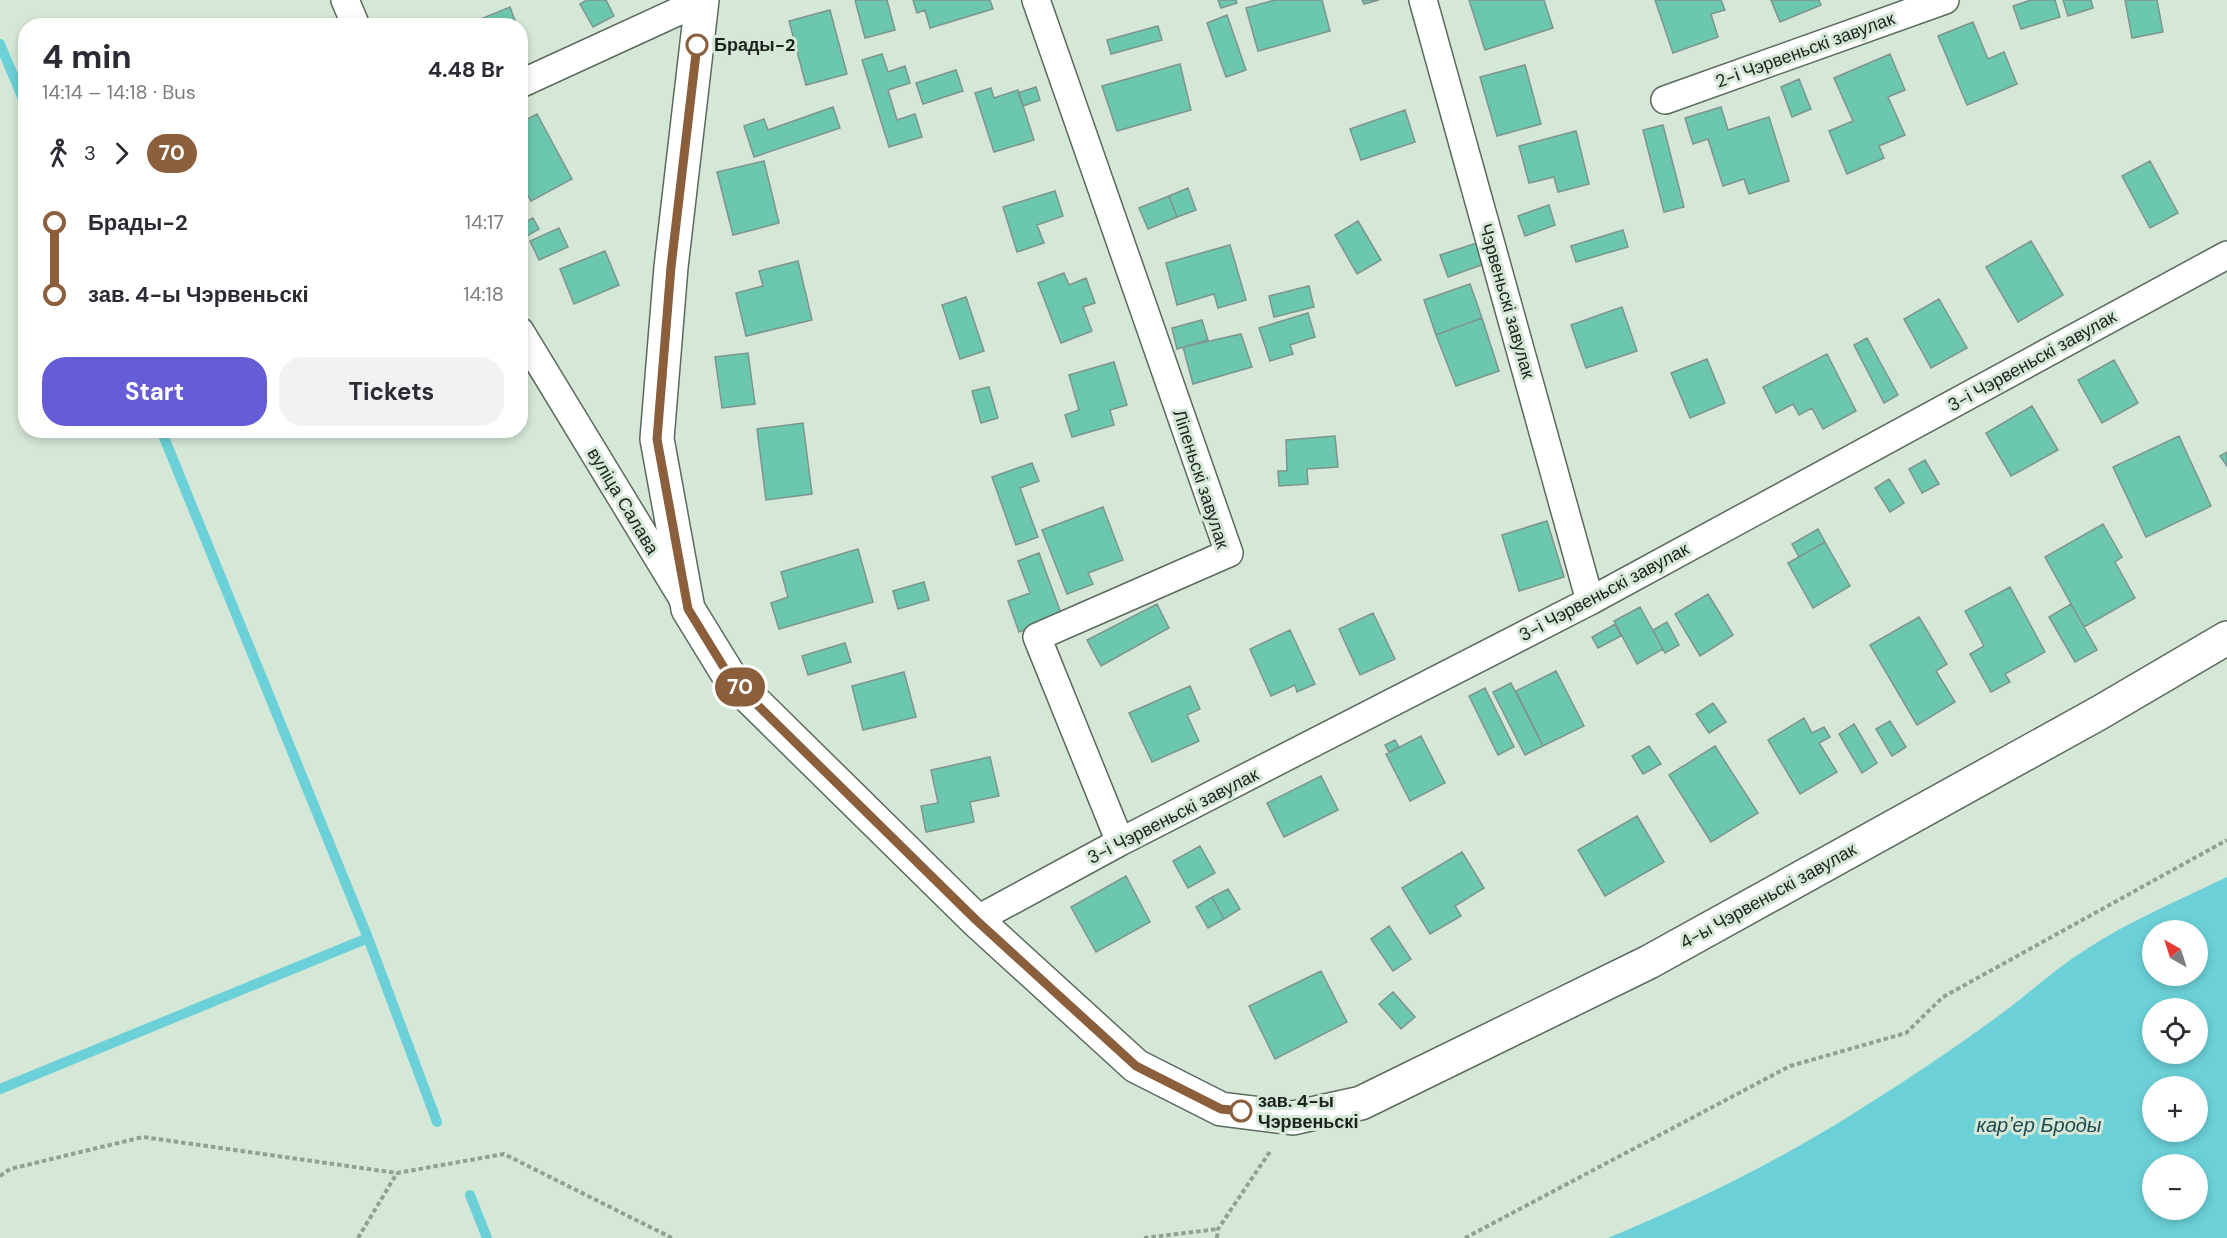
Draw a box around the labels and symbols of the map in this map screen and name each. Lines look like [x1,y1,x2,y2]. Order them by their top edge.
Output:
street label: 2-і Чэрвеньскі завулак [1712,6,1898,94]
place label: Брады-2 [714,33,796,57]
marker: Брады-2 [686,34,708,56]
street label: Чэрвеньскі завулак [1473,221,1541,381]
street label: 3-і Чэрвеньскі завулак [1943,305,2121,417]
street label: Ліпеньскі завулак [1167,406,1235,552]
street label: вуліца Салава [582,443,665,560]
street label: 3-і Чэрвеньскі завулак [1515,537,1693,647]
line badge: 70 [713,668,767,706]
street label: 3-і Чэрвеньскі завулак [1083,762,1263,870]
street label: 4-ы Чэрвеньскі завулак [1675,837,1861,955]
north arrow [2142,920,2208,986]
place label: зав. 4-ы Чэрвеньскі [1258,1089,1358,1134]
marker: зав. 4-ы Чэрвеньскі [1230,1100,1252,1122]
water label: карʼер Броды [1976,1112,2102,1138]

